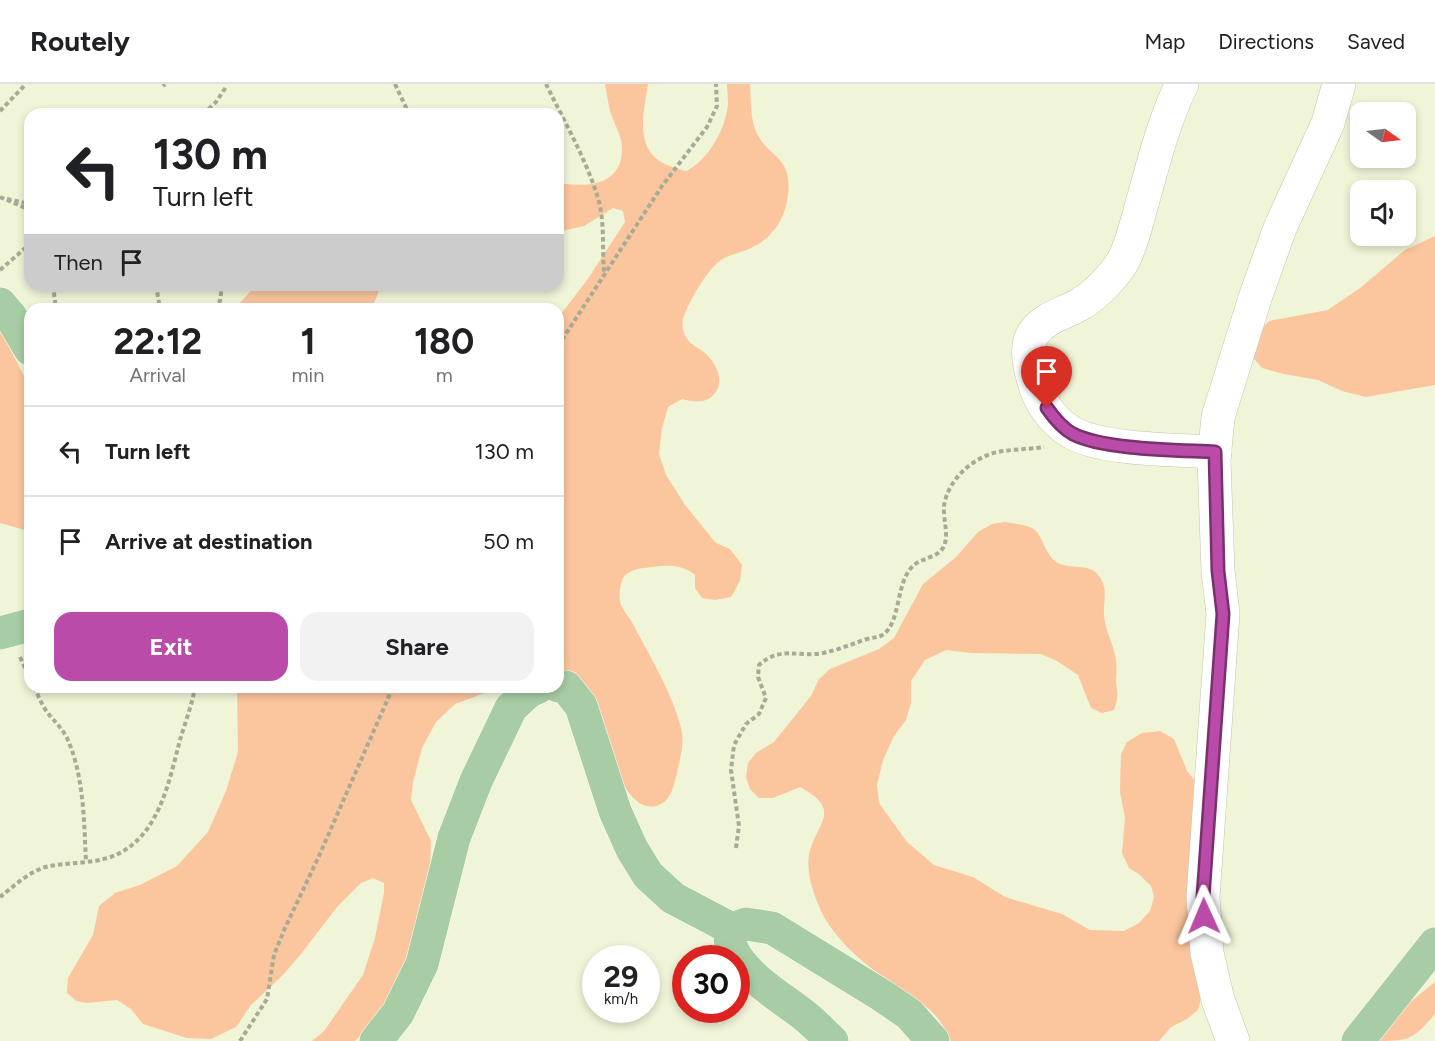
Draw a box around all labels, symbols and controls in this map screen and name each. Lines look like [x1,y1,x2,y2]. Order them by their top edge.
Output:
text: Routely [30,24,130,58]
text: Map [1144,29,1185,54]
text: Directions [1218,29,1314,54]
text: Saved [1347,29,1405,54]
north arrow [1350,102,1416,168]
map controls [1350,102,1416,246]
text: 130 m [153,129,268,180]
icon: left [54,132,132,210]
text: Turn left [153,180,253,213]
button: sound [1350,180,1416,246]
icon: arrive [115,246,148,279]
text: Then [54,249,103,276]
text: 22:12 [114,320,202,363]
text: 1 [300,320,316,363]
text: 180 [414,320,474,363]
pin [1021,346,1072,408]
icon: arrive [1030,355,1063,388]
text: Arrival [130,363,186,387]
text: min [292,363,324,387]
text: m [436,363,453,387]
icon: left [54,435,87,468]
text: Turn left [105,438,191,465]
text: 130 m [475,438,534,465]
icon: arrive [54,525,87,558]
text: Arrive at destination [105,528,313,555]
text: 50 m [483,528,534,555]
button: Exit [54,612,288,681]
button: Share [300,612,534,681]
position arrow [1172,884,1236,948]
speed limit sign: 30 [672,945,750,1023]
text: 29 [604,958,638,995]
text: km/h [604,990,638,1008]

